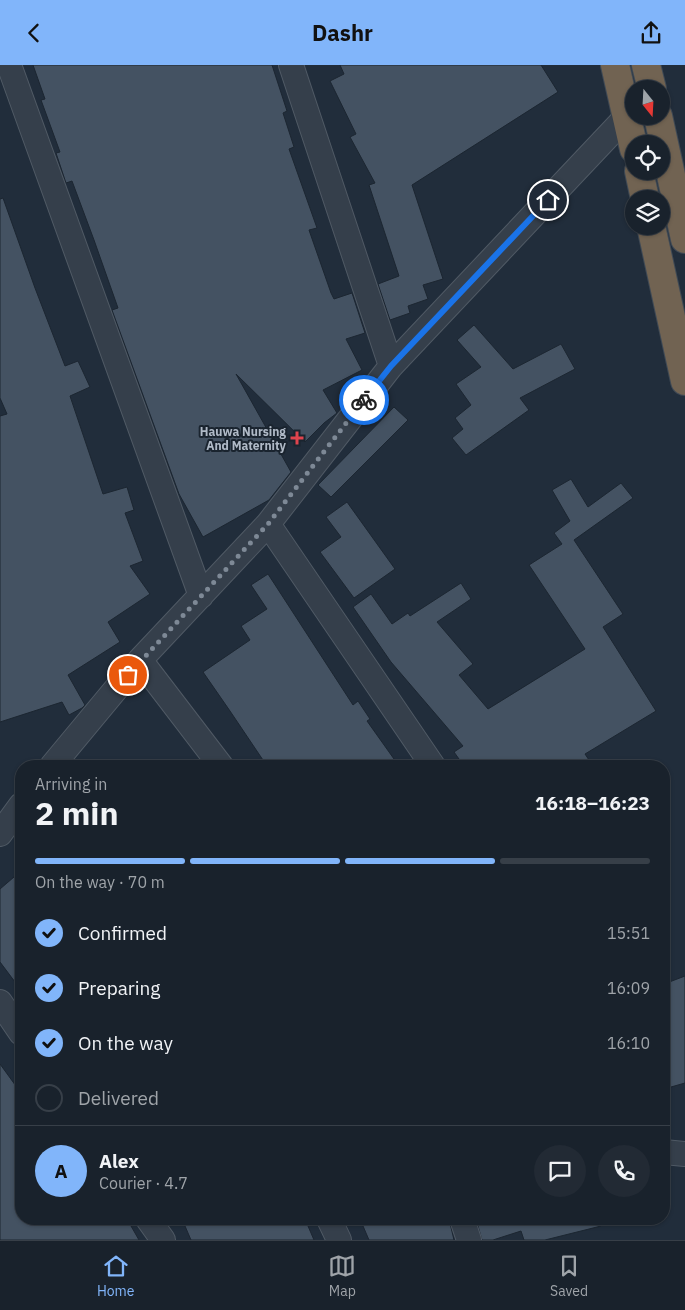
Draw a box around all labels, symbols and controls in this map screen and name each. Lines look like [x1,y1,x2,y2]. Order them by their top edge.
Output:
text: Dashr [312,18,373,47]
icon: back [20,19,48,47]
icon: share [637,19,665,47]
north arrow [625,80,670,125]
map controls [625,80,670,235]
button: locate [625,135,670,180]
pin [527,179,569,221]
icon: home [534,186,562,214]
button: layers [625,190,670,235]
courier [339,375,389,425]
icon: bike [350,386,378,414]
place label: Hauwa Nursing And Maternity [200,424,287,453]
marker: Hauwa Nursing And Maternity [290,431,304,445]
pin [107,654,149,696]
icon: bag [114,661,142,689]
text: Arriving in [35,774,107,794]
text: 16:18–16:23 [535,791,650,815]
text: 2 min [35,792,119,834]
text: On the way · 70 m [35,872,165,892]
icon: check [35,919,63,947]
text: Confirmed [78,921,167,945]
text: 15:51 [607,923,650,943]
icon: check [35,974,63,1002]
text: Preparing [78,976,160,1000]
text: 16:09 [607,978,650,998]
icon: check [35,1029,63,1057]
text: On the way [78,1031,173,1055]
text: 16:10 [607,1033,650,1053]
text: Delivered [78,1086,159,1110]
button: chat [534,1145,586,1197]
button: phone [598,1145,650,1197]
text: Alex [99,1149,139,1173]
text: A [54,1159,68,1183]
text: Courier · 4.7 [99,1173,188,1193]
tab: Home [97,1252,135,1300]
tab: Map [328,1252,356,1300]
tab: Saved [550,1252,588,1300]

